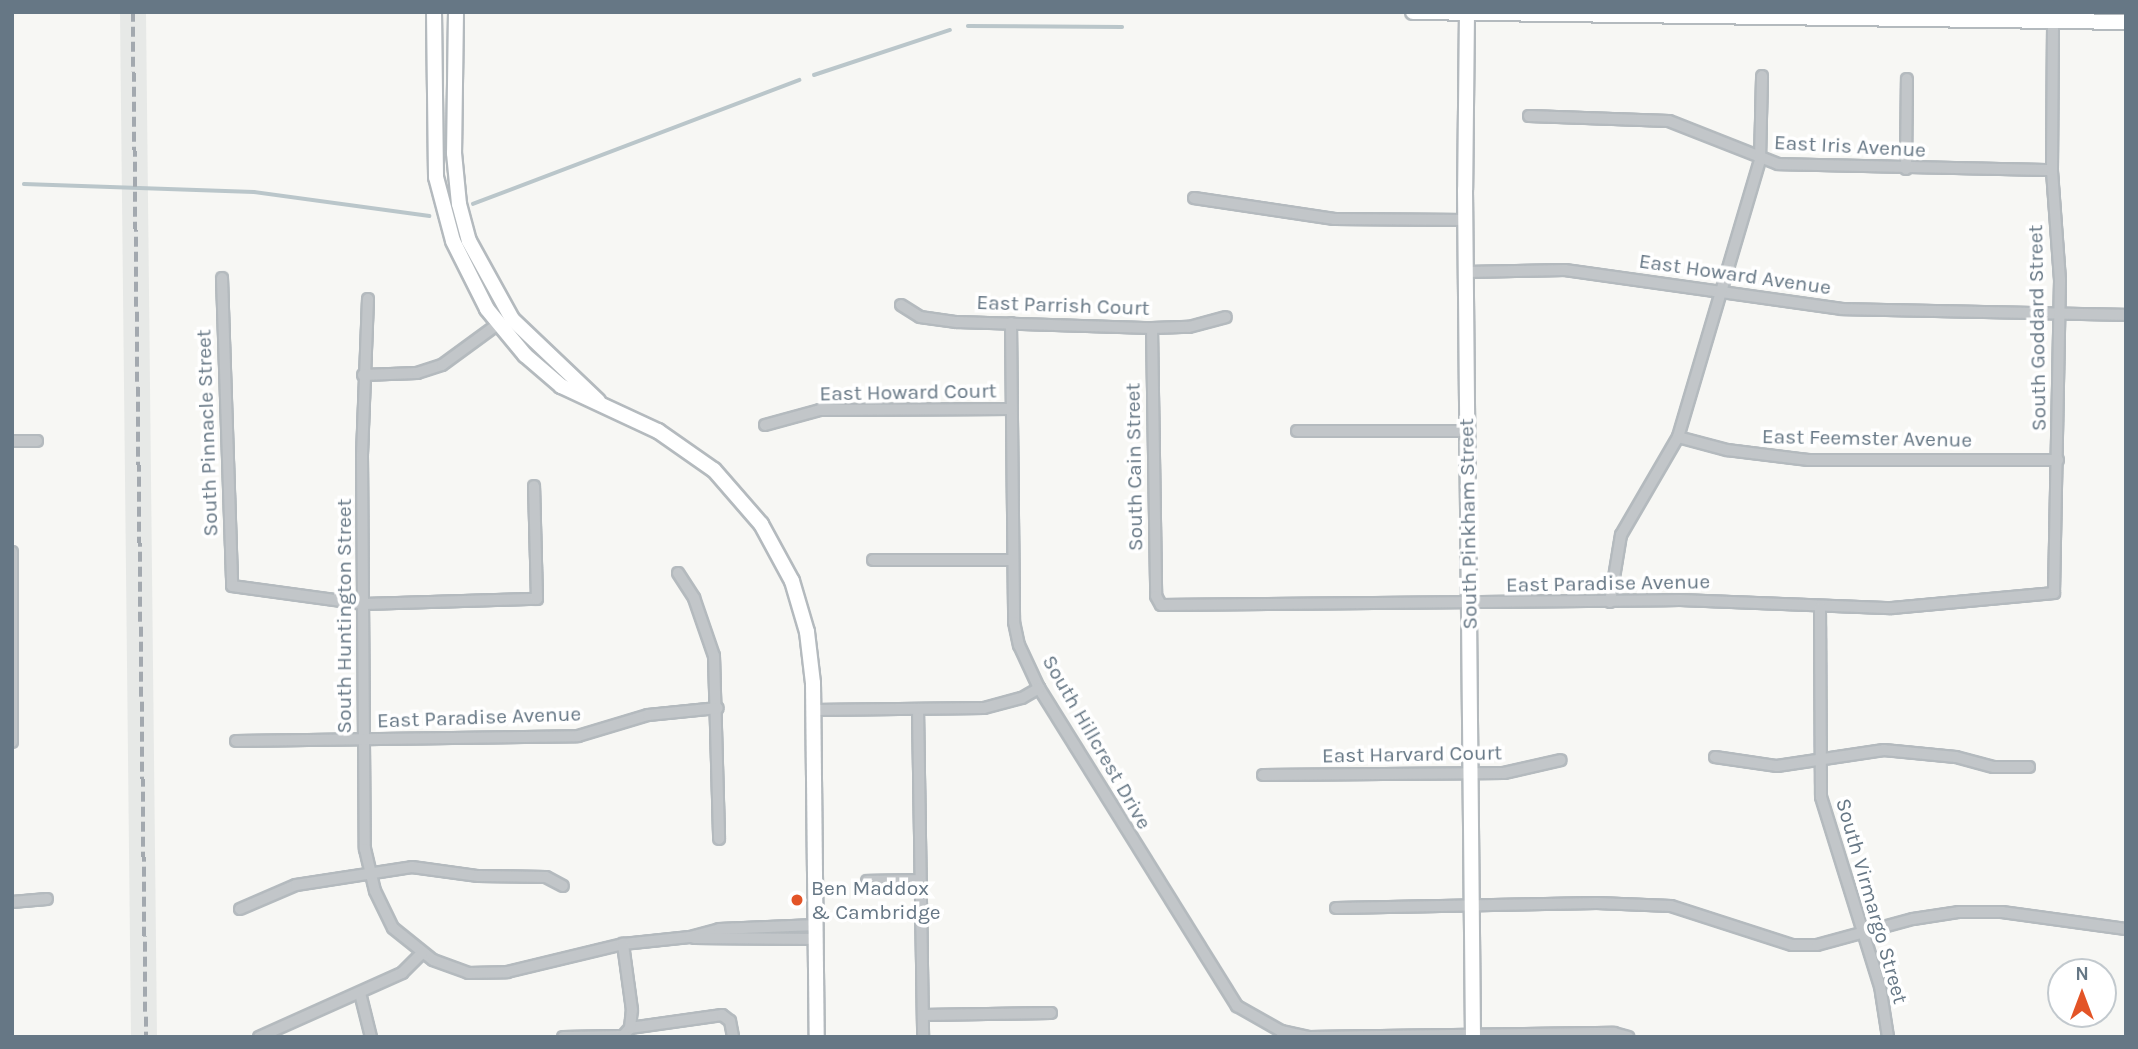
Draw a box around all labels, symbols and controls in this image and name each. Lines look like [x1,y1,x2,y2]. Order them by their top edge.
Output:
street label: East Iris Avenue [1773,129,1927,163]
street label: South Goddard Street [2023,225,2051,431]
street label: East Howard Avenue [1637,248,1833,300]
street label: East Parrish Court [976,289,1150,321]
street label: South Pinnacle Street [191,329,223,537]
street label: East Howard Court [819,378,997,406]
street label: South Cain Street [1120,383,1148,551]
street label: South Pinkham Street [1454,418,1482,630]
street label: East Feemster Avenue [1762,424,1972,452]
street label: South Huntington Street [331,498,357,734]
street label: East Paradise Avenue [1506,569,1710,597]
street label: South Hillcrest Drive [1037,651,1157,833]
street label: East Paradise Avenue [377,701,581,733]
street label: East Harvard Court [1322,740,1502,768]
street label: South Virmargo Street [1831,795,1913,1007]
place label: Ben Maddox & Cambridge [811,875,941,925]
marker: Ben Maddox & Cambridge [789,892,805,908]
north arrow [2047,958,2117,1028]
text: N [2075,963,2089,985]

